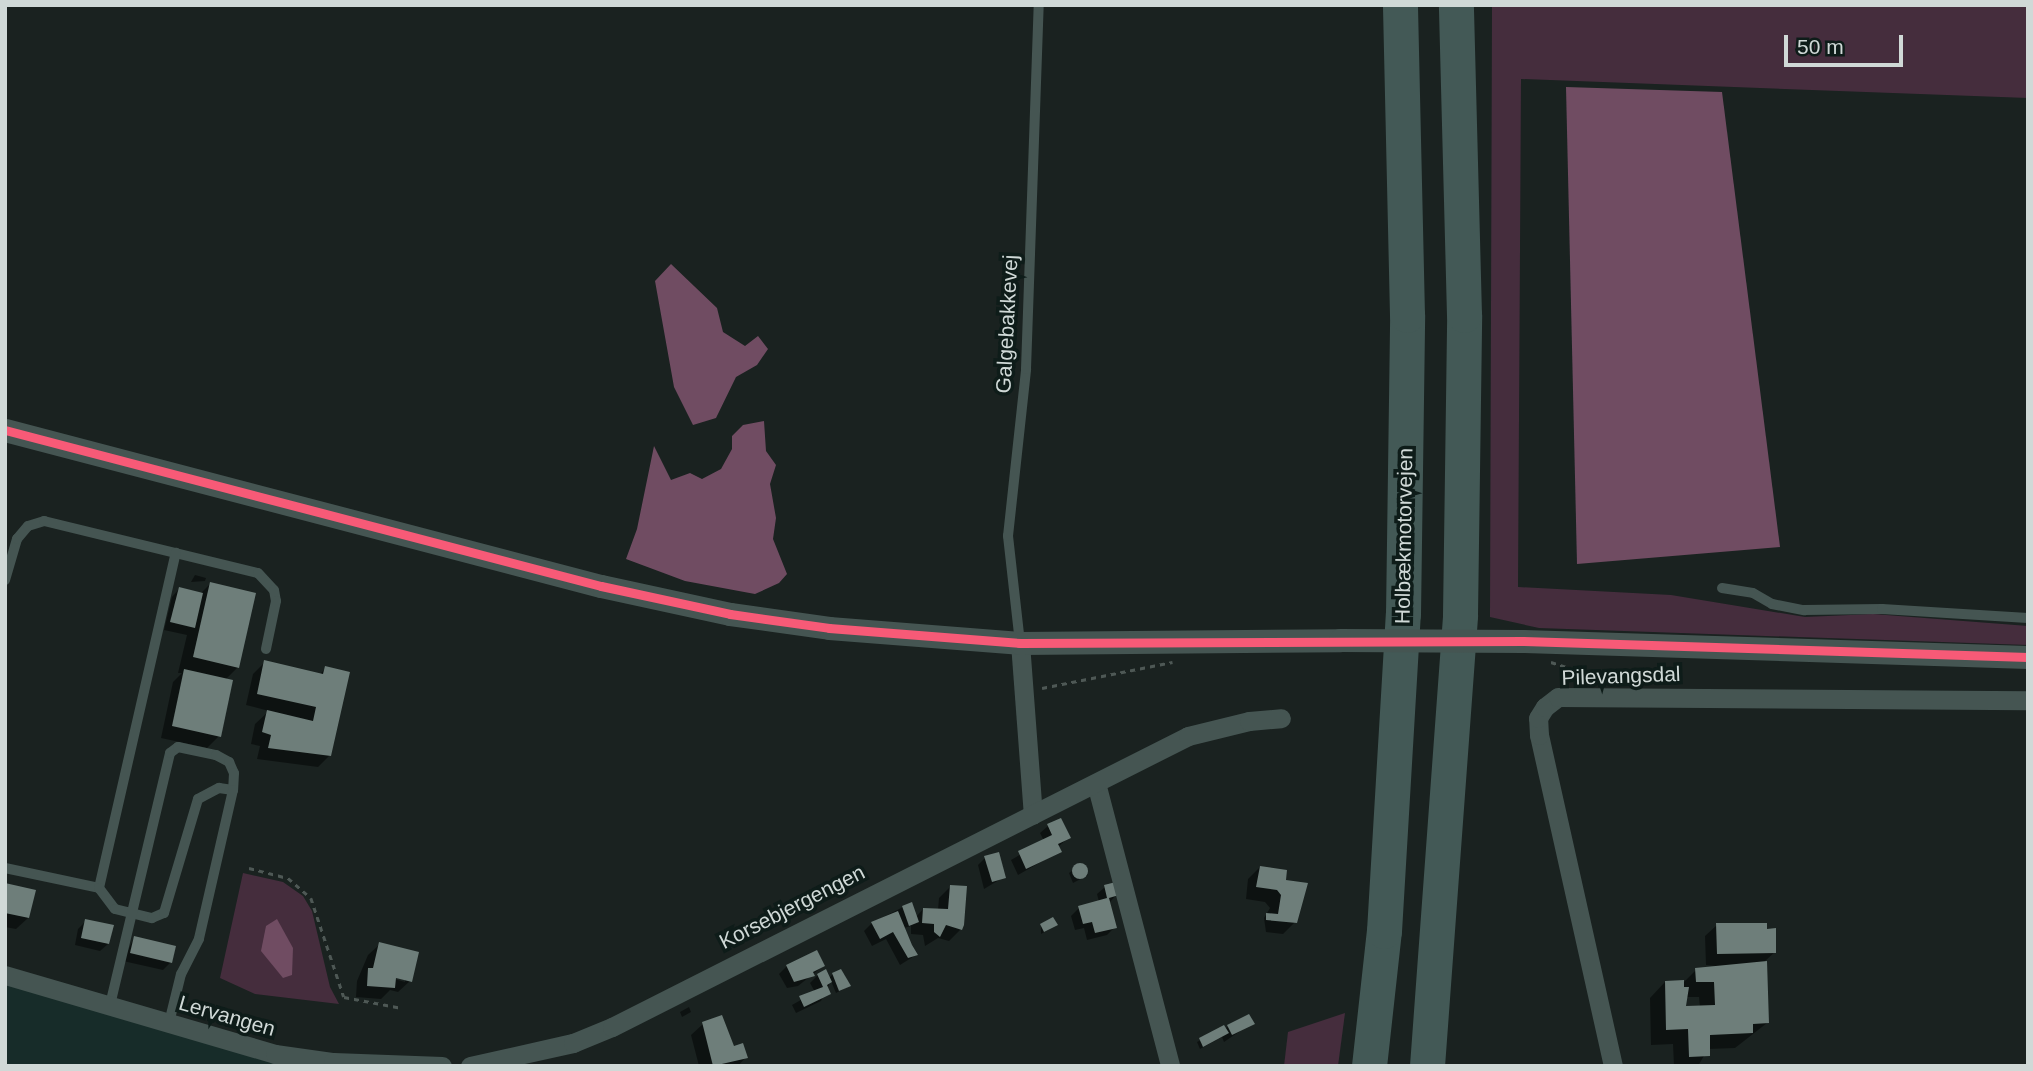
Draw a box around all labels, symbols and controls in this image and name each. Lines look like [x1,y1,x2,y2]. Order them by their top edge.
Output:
scale bar [1788,21,1907,65]
text: 50 m [1797,35,1844,58]
street label: Galgebakkevej [991,254,1023,394]
street label: Holbækmotorvejen [1390,448,1418,624]
street label: Pilevangsdal [1561,661,1681,691]
street label: Korsebjergengen [715,859,869,955]
street label: Lervangen [176,990,278,1042]

